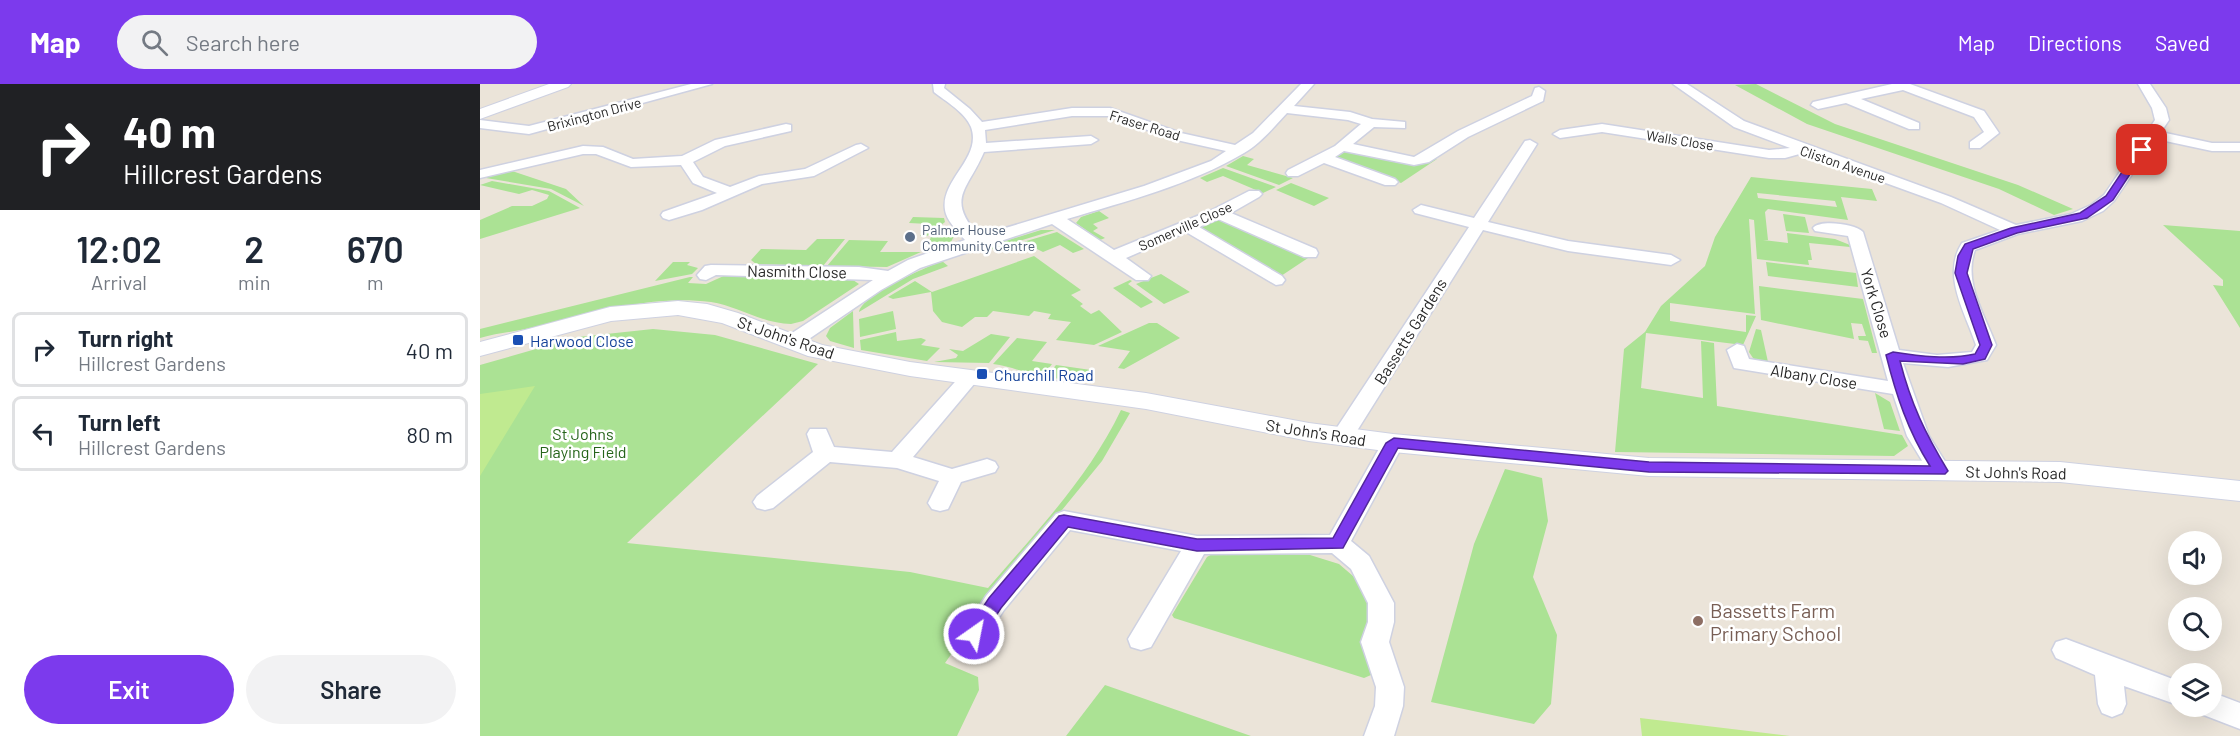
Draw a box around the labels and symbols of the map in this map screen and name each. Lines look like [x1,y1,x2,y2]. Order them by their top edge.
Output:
street label: Brixington Drive [545,93,643,135]
street label: Fraser Road [1108,106,1182,144]
pin [2116,124,2167,175]
street label: Walls Close [1645,126,1715,154]
street label: Cliston Avenue [1798,141,1888,187]
street label: Somerville Close [1136,198,1234,254]
place label: Palmer House Community Centre [922,221,1035,254]
marker: Palmer House Community Centre [903,230,917,244]
street label: Nasmith Close [747,261,847,281]
street label: York Close [1857,266,1897,340]
street label: Bassetts Gardens [1370,274,1450,388]
street label: St John's Road [735,312,837,362]
place label: Harwood Close [530,331,634,350]
marker: Harwood Close [511,333,525,347]
street label: Albany Close [1769,360,1859,392]
place label: Churchill Road [994,365,1094,384]
marker: Churchill Road [975,367,989,381]
street label: St John's Road [1265,415,1367,449]
park label: St Johns Playing Field [539,424,627,461]
street label: St John's Road [1965,462,2067,482]
place label: Bassetts Farm Primary School [1710,598,1841,645]
position arrow [942,602,1006,666]
marker: Bassetts Farm Primary School [1691,614,1705,628]

